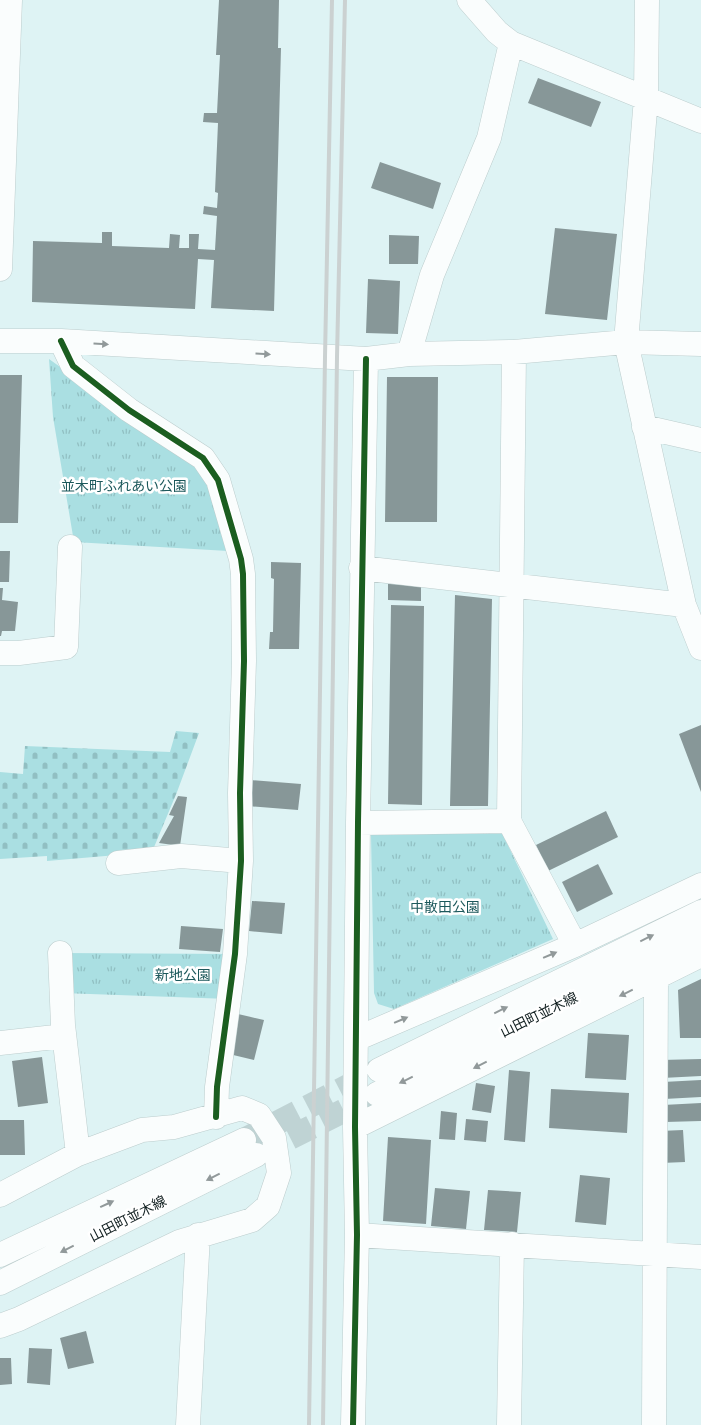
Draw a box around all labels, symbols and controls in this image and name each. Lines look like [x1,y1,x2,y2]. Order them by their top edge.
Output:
one-way arrow [93,340,109,348]
one-way arrow [256,350,272,358]
park label: 並木町ふれあい公園 [61,478,187,495]
park label: 中散田公園 [410,899,480,916]
one-way arrow [640,934,654,942]
one-way arrow [543,951,557,959]
park label: 新地公園 [155,967,211,984]
street label: 山田町並木線 [498,989,580,1041]
one-way arrow [619,989,633,997]
one-way arrow [494,1006,508,1014]
one-way arrow [394,1016,408,1024]
one-way arrow [473,1061,488,1069]
one-way arrow [398,1076,413,1084]
one-way arrow [205,1172,220,1181]
street label: 山田町並木線 [87,1192,169,1246]
one-way arrow [100,1200,114,1208]
one-way arrow [60,1245,74,1253]

